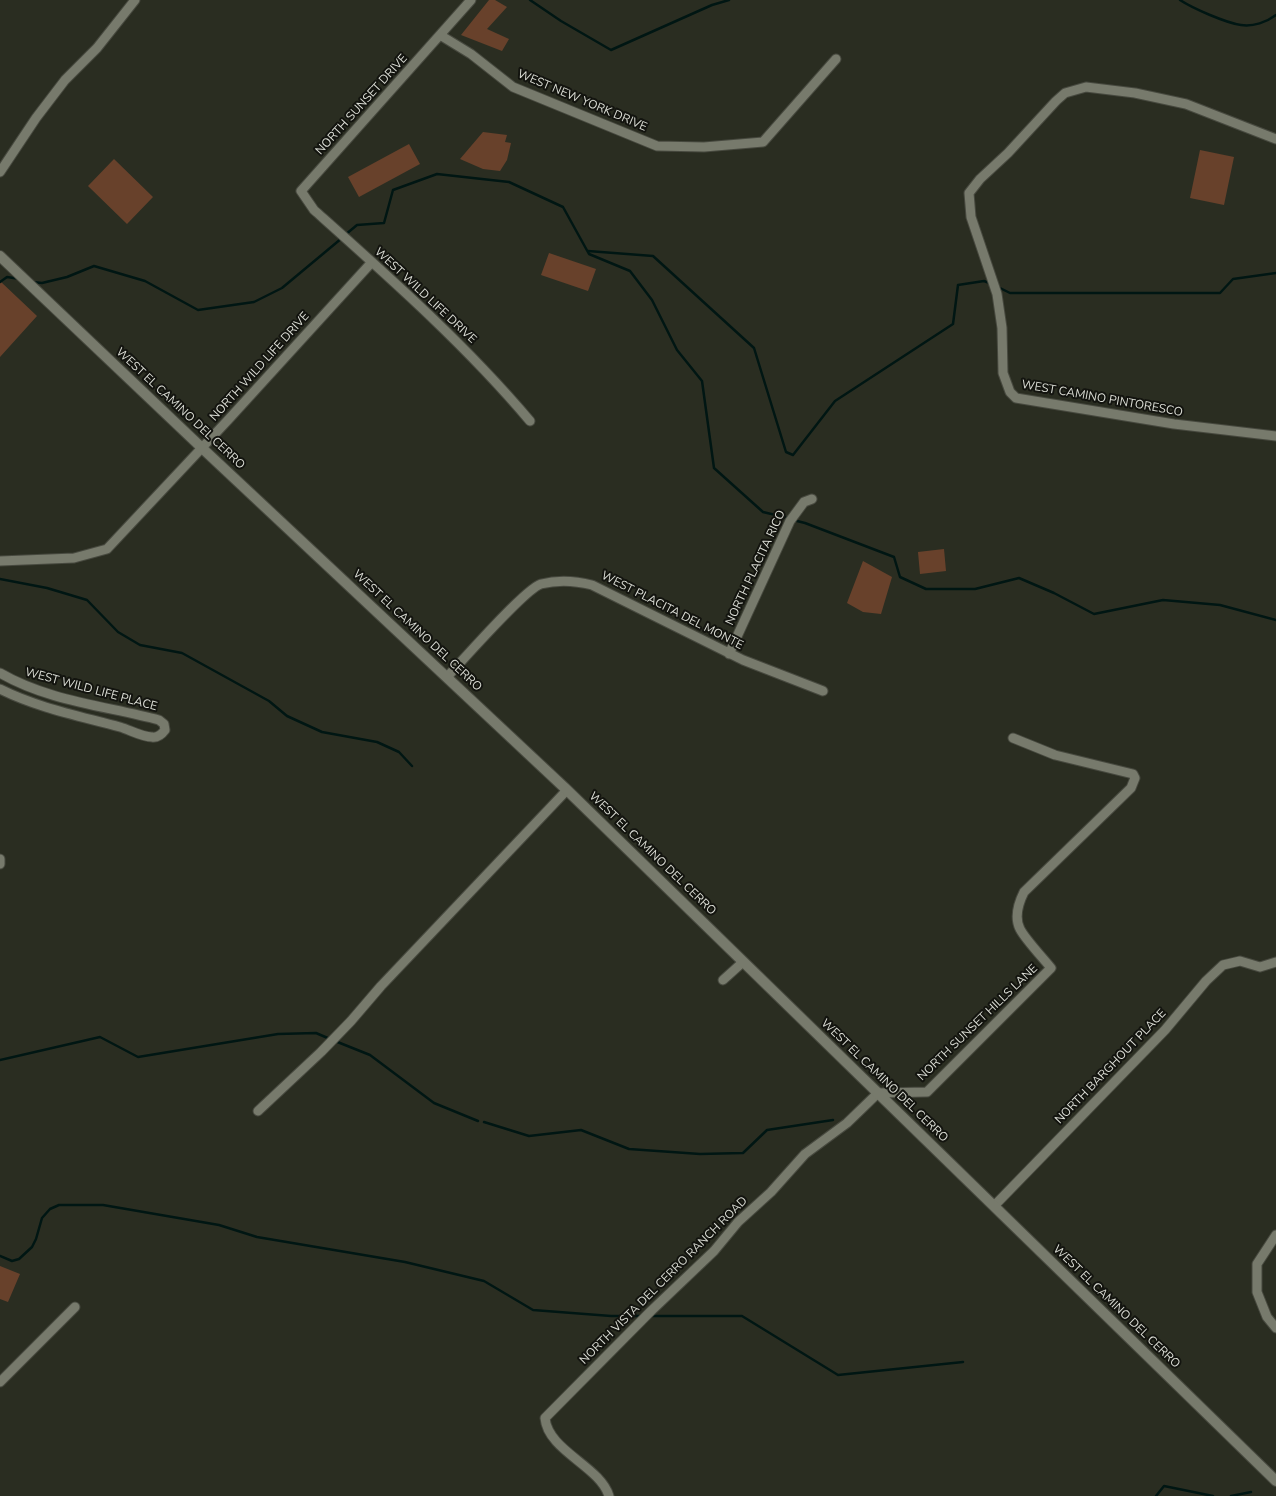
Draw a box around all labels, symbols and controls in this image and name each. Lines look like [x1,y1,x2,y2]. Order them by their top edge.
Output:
street label: NORTH SUNSET DRIVE [313,52,411,158]
street label: WEST NEW YORK DRIVE [515,67,649,135]
street label: WEST WILD LIFE DRIVE [371,245,479,347]
street label: NORTH WILD LIFE DRIVE [207,310,313,424]
street label: WEST EL CAMINO DEL CERRO [113,345,247,473]
street label: WEST CAMINO PINTORESCO [1020,378,1184,420]
street label: NORTH PLACITA RICO [723,508,789,628]
street label: WEST EL CAMINO DEL CERRO [350,567,484,695]
street label: WEST PLACITA DEL MONTE [599,569,745,653]
street label: WEST WILD LIFE PLACE [23,665,159,715]
street label: WEST EL CAMINO DEL CERRO [585,789,719,919]
street label: NORTH SUNSET HILLS LANE [915,962,1041,1084]
street label: NORTH BARGHOUT PLACE [1052,1007,1170,1127]
street label: WEST EL CAMINO DEL CERRO [817,1016,951,1146]
street label: NORTH VISTA DEL CERRO RANCH ROAD [577,1194,751,1368]
street label: WEST EL CAMINO DEL CERRO [1049,1242,1183,1372]

